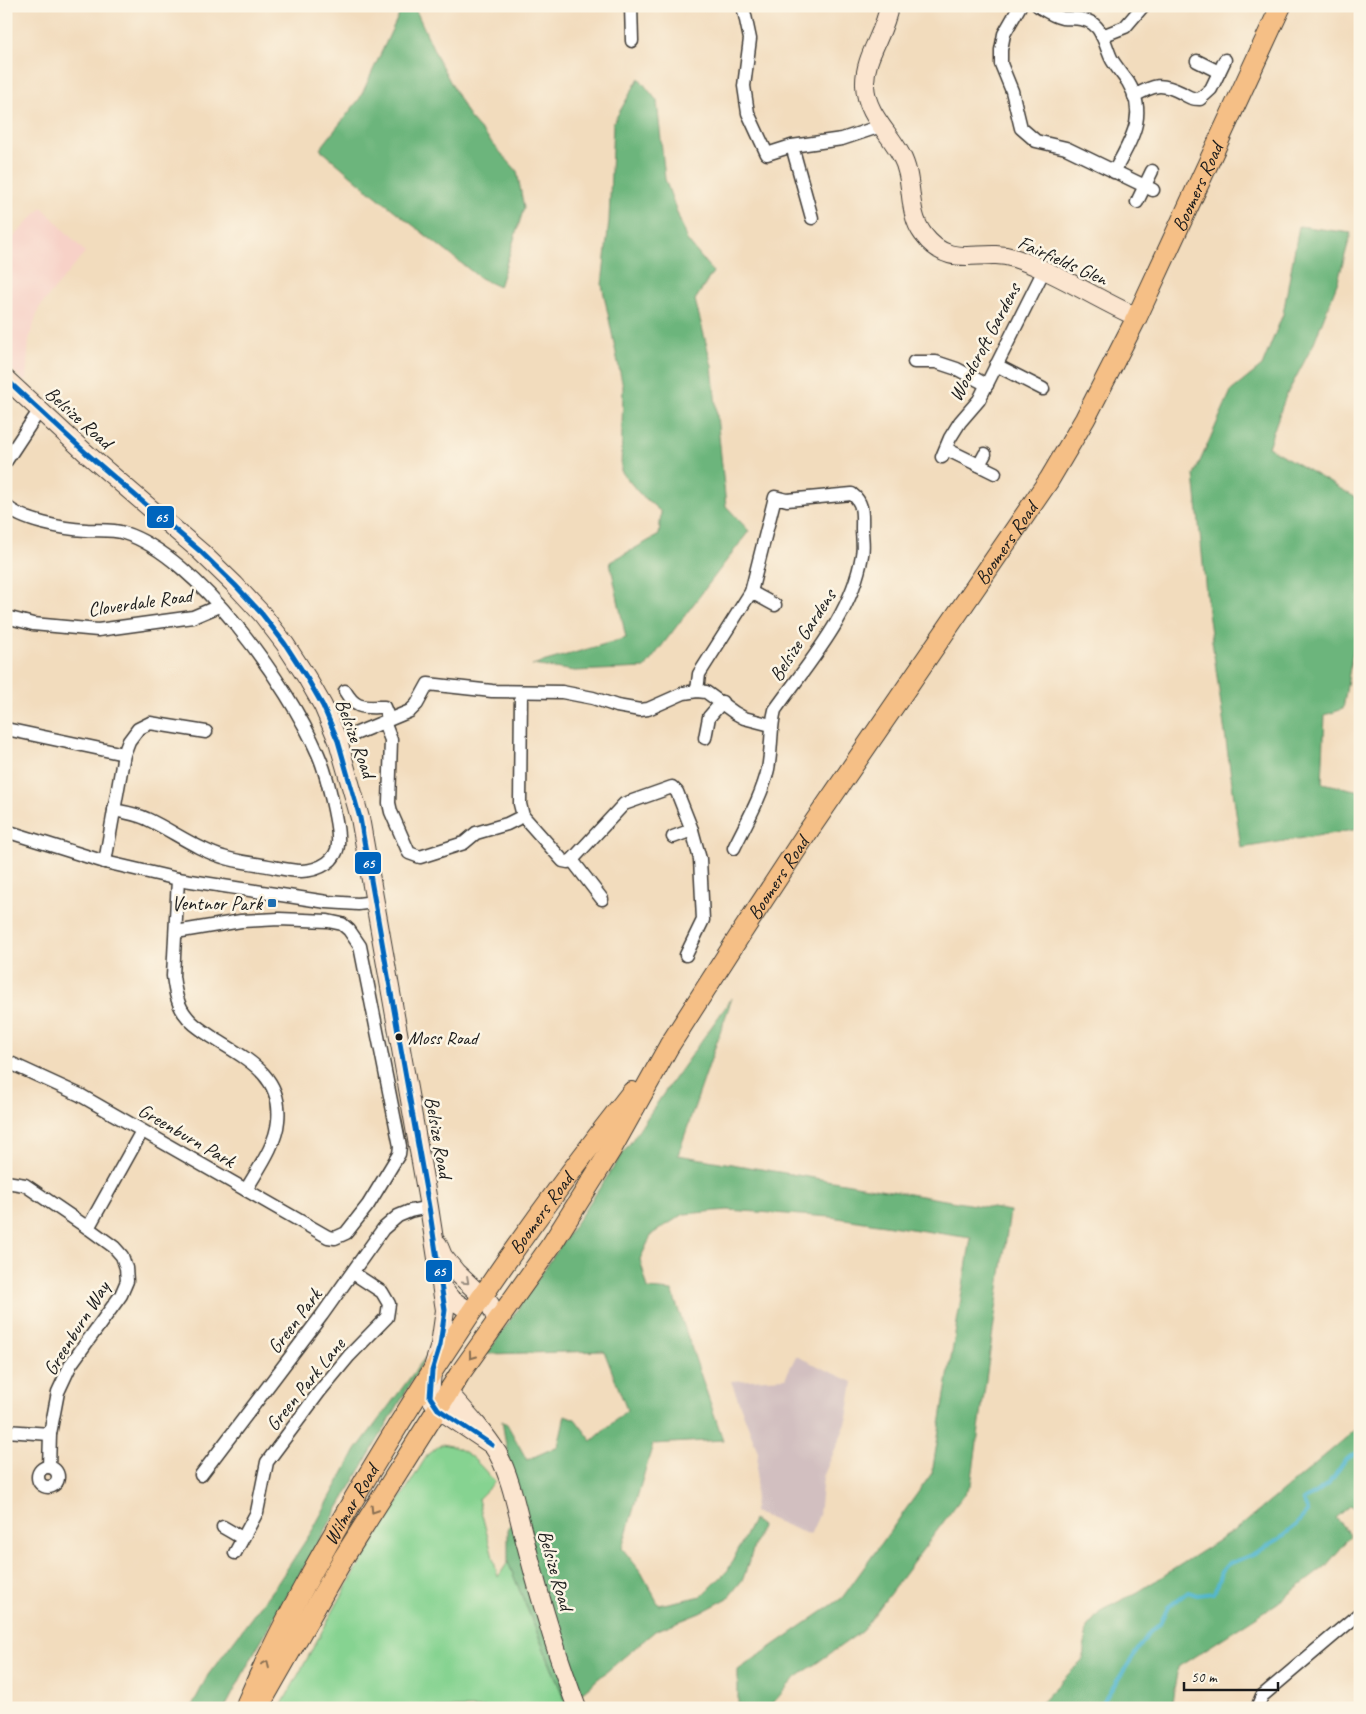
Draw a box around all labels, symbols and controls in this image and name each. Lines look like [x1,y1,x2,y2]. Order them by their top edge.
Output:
street label: Boomers Road [1166,136,1230,236]
street label: Fairfields Glen [1014,230,1112,292]
street label: Woodcroft Gardens [943,277,1027,405]
street label: Belsize Road [40,381,120,456]
street label: Boomers Road [969,495,1045,590]
line badge: 65 [146,505,175,529]
text: 65 [155,509,169,526]
street label: Cloverdale Road [86,582,197,622]
street label: Belsize Gardens [763,583,843,686]
street label: Belsize Road [330,695,382,784]
street label: Boomers Road [742,829,816,924]
line badge: 65 [354,851,382,875]
text: 65 [362,855,376,872]
place label: Ventnor Park [171,891,264,916]
marker: Ventnor Park [266,897,278,909]
place label: Moss Road [408,1026,480,1050]
marker: Moss Road [394,1032,404,1042]
street label: Belsize Road [419,1094,458,1183]
street label: Greenburn Park [134,1098,241,1174]
street label: Boomers Road [503,1165,581,1259]
line badge: 65 [425,1259,453,1283]
text: 65 [433,1263,447,1280]
street label: Greenburn Way [38,1275,116,1380]
one-way arrow [460,1275,469,1284]
street label: Green Park [262,1283,328,1359]
street label: Green Park Lane [260,1332,351,1436]
one-way arrow [469,1351,478,1360]
street label: Wilmar Road [318,1458,386,1549]
one-way arrow [371,1504,380,1513]
street label: Belsize Road [532,1527,580,1616]
scale bar [1184,1659,1277,1691]
one-way arrow [260,1660,270,1669]
text: 50 m [1191,1668,1218,1687]

